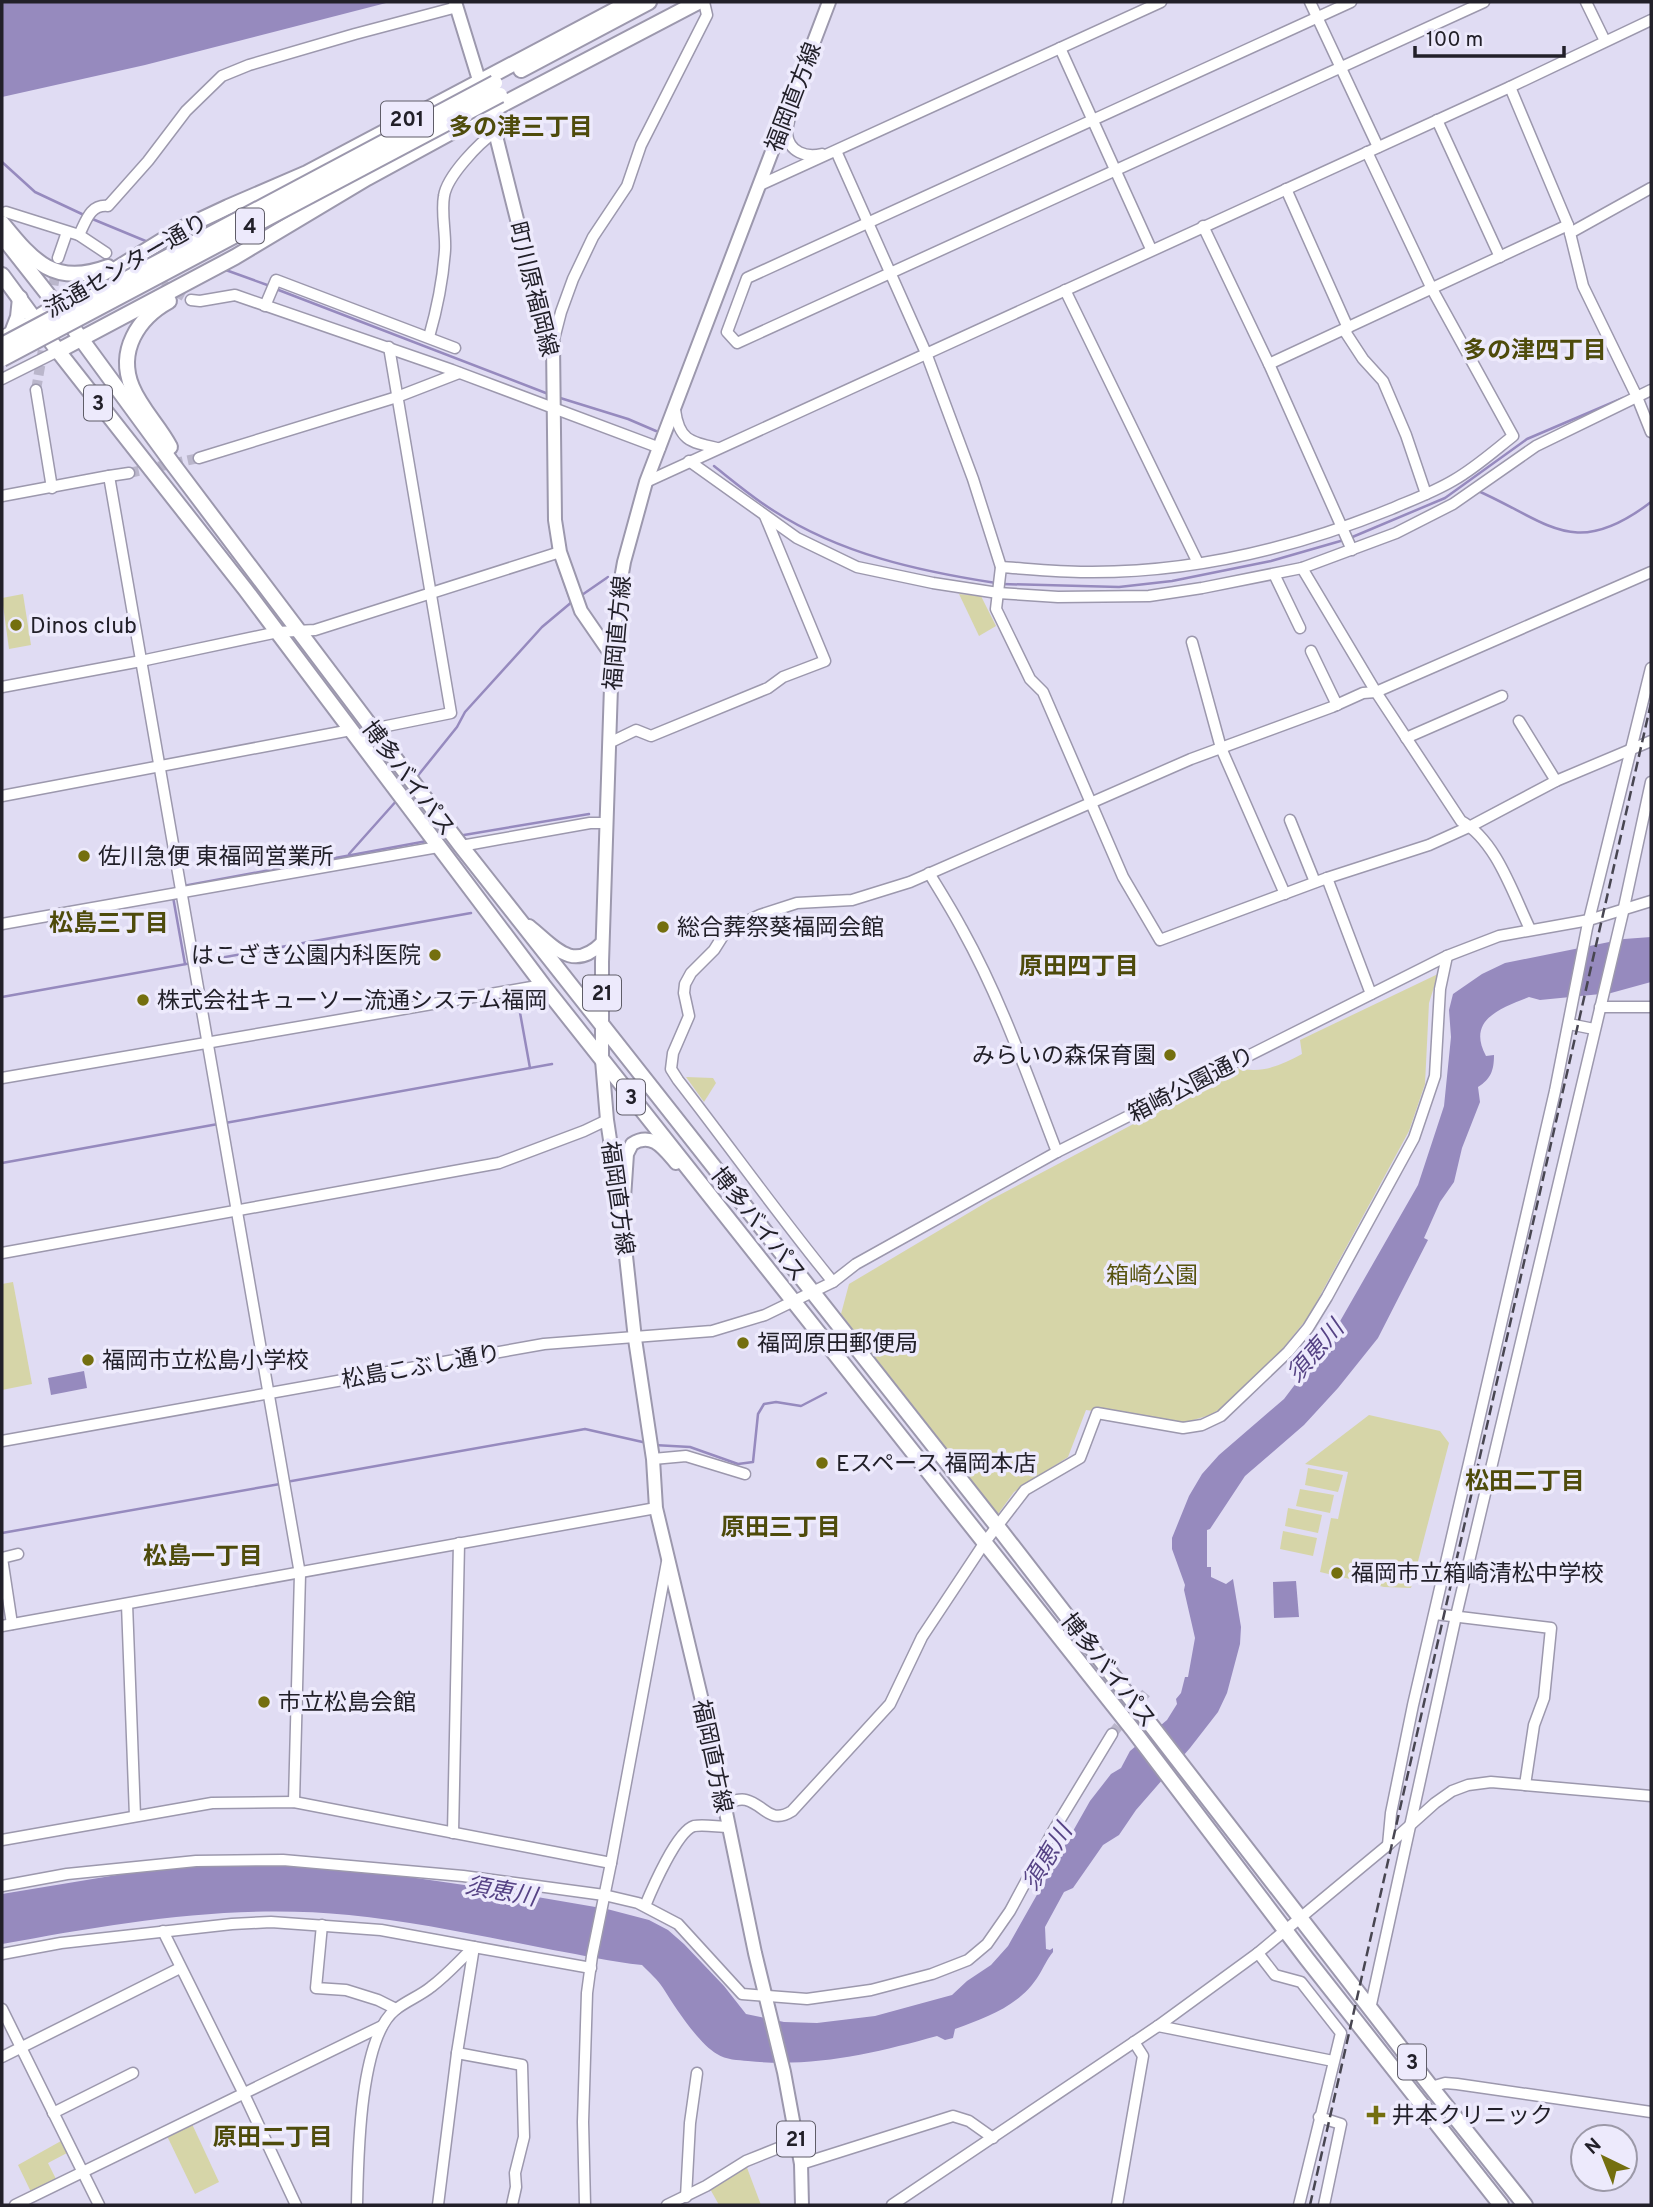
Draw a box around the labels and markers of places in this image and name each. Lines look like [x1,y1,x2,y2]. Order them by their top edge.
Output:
place label: Dinos club [30,613,137,642]
marker: Dinos club [8,617,24,633]
place label: 佐川急便 東福岡営業所 [98,844,333,873]
marker: 佐川急便 東福岡営業所 [76,848,92,864]
place label: 総合葬祭葵福岡会館 [677,915,884,944]
marker: 総合葬祭葵福岡会館 [655,919,671,935]
place label: はこざき公園内科医院 [191,943,421,972]
marker: はこざき公園内科医院 [427,947,443,963]
place label: 株式会社キューソー流通システム福岡 [157,988,547,1017]
marker: 株式会社キューソー流通システム福岡 [135,992,151,1008]
place label: みらいの森保育園 [972,1043,1156,1072]
marker: みらいの森保育園 [1162,1047,1178,1063]
place label: 福岡原田郵便局 [757,1331,918,1360]
marker: 福岡原田郵便局 [735,1335,751,1351]
place label: 福岡市立松島小学校 [102,1348,309,1377]
marker: 福岡市立松島小学校 [80,1352,96,1368]
place label: Eスペース 福岡本店 [836,1451,1036,1480]
marker: Eスペース 福岡本店 [814,1455,830,1471]
place label: 福岡市立箱崎清松中学校 [1351,1561,1604,1590]
marker: 福岡市立箱崎清松中学校 [1329,1565,1345,1581]
place label: 市立松島会館 [278,1690,416,1719]
marker: 市立松島会館 [256,1694,272,1710]
place label: 井本クリニック [1392,2103,1553,2132]
marker: 井本クリニック [1366,2105,1386,2125]

